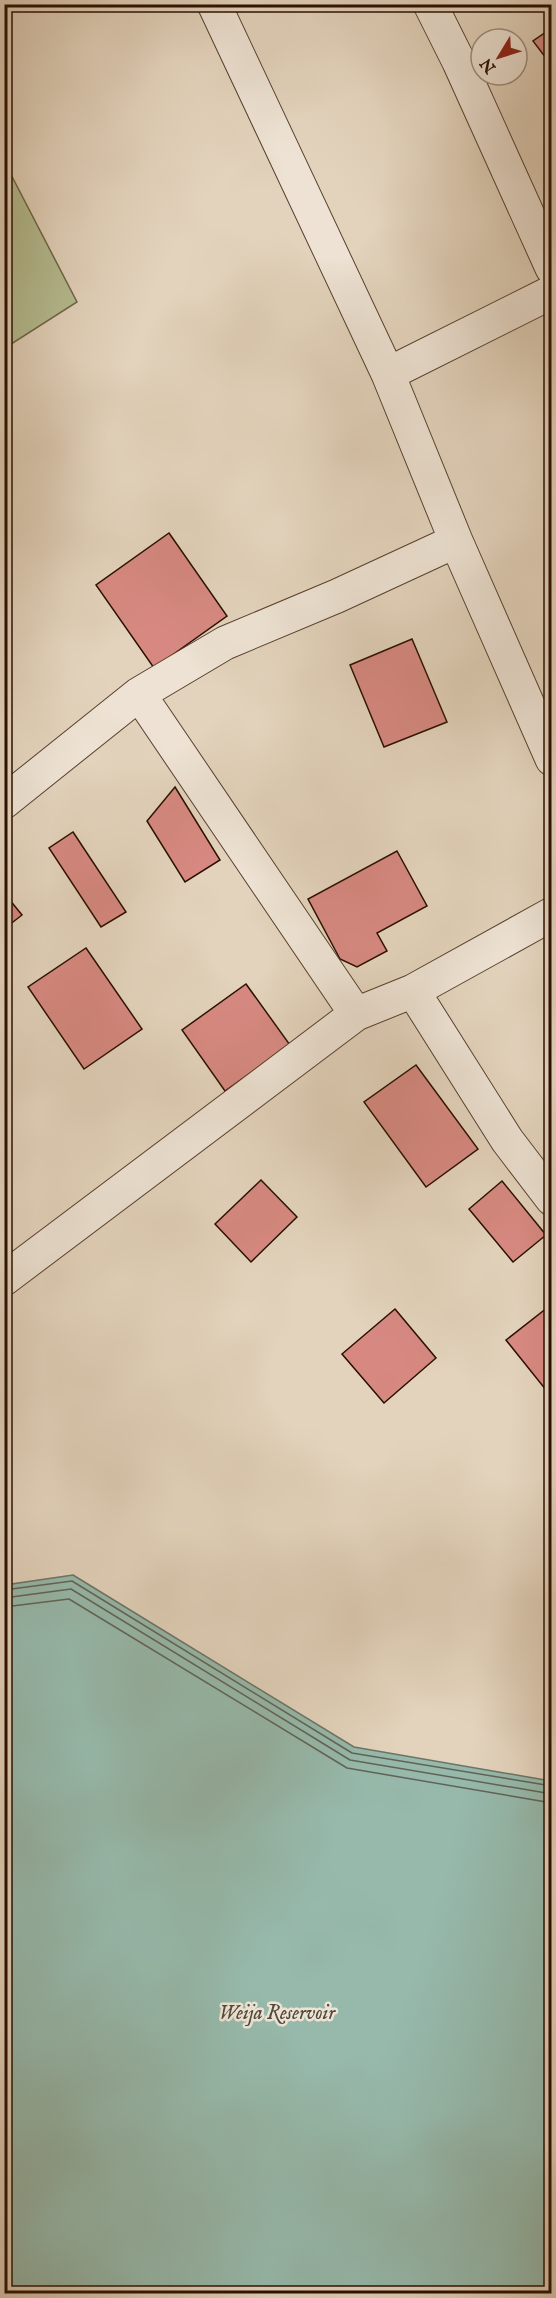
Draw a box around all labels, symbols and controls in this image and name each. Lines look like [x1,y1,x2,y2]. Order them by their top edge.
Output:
north arrow [469,27,529,87]
text: N [477,53,502,77]
water label: Weija Reservoir [219,2001,336,2026]

